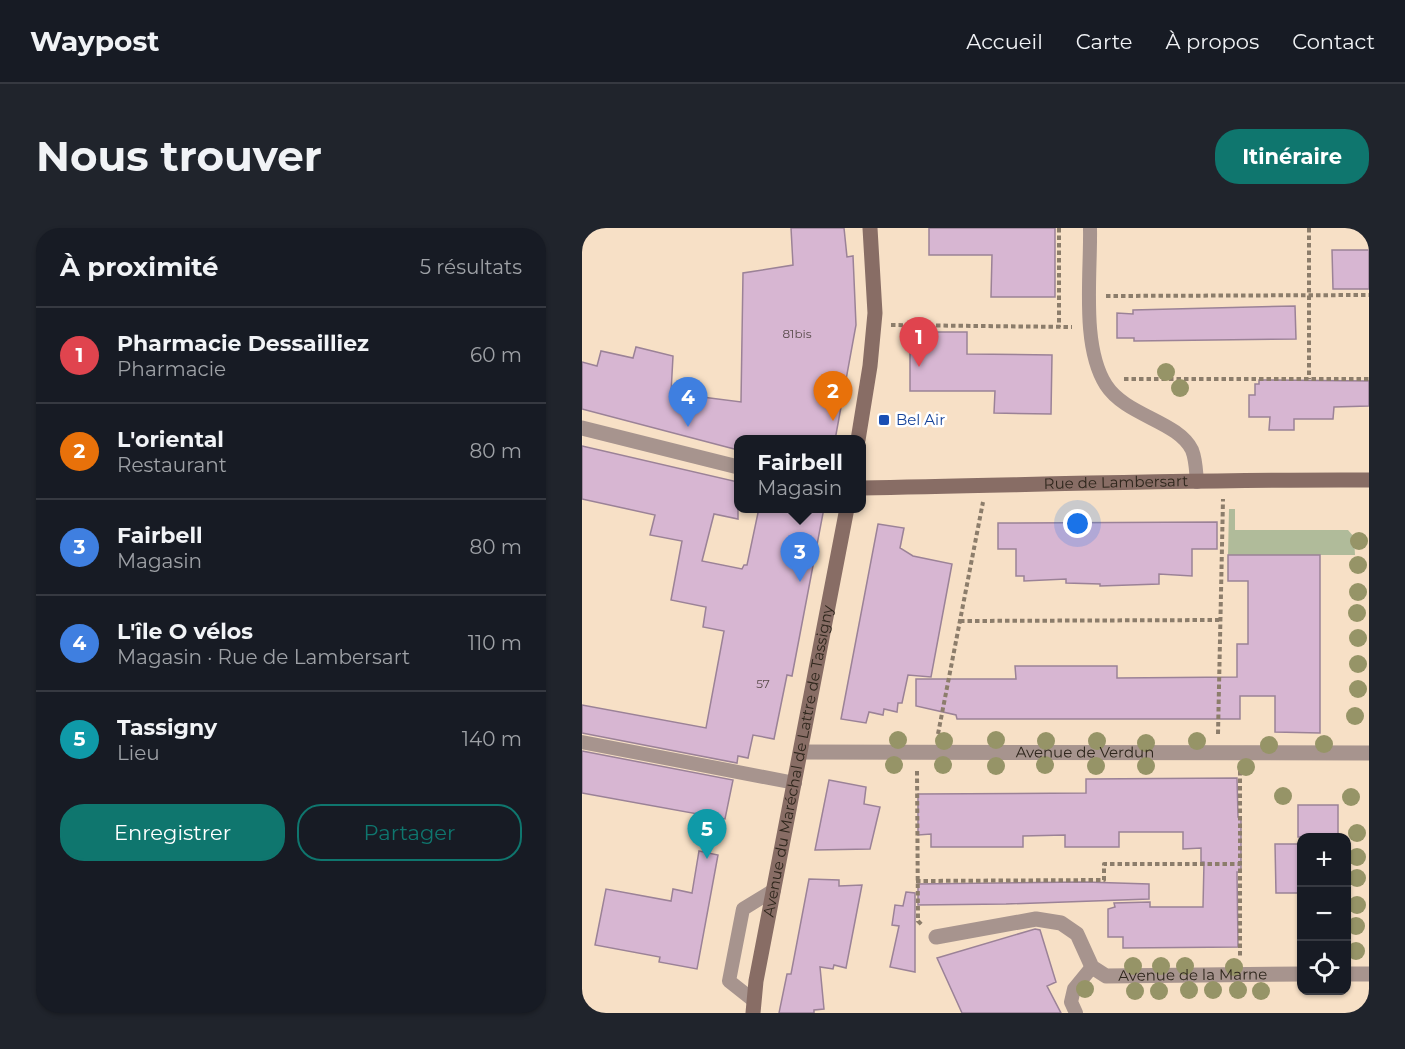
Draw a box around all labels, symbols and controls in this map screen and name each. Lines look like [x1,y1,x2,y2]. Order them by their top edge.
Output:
text: Waypost [30,24,160,58]
text: Accueil [966,29,1043,54]
text: Carte [1076,29,1132,54]
text: À propos [1165,29,1259,54]
text: Contact [1292,29,1375,54]
button: Itinéraire [1215,129,1369,184]
text: Nous trouver [36,130,322,182]
text: À proximité [60,251,219,283]
text: 5 résultats [420,255,522,279]
pin: 1 [900,318,938,367]
house number: 81bis [782,326,812,341]
text: Pharmacie Dessailliez [117,330,369,357]
text: 1 [76,343,83,367]
text: 60 m [470,343,522,367]
text: Pharmacie [117,357,226,381]
pin: 2 [814,372,852,421]
pin: 4 [668,378,708,427]
place label: Bel Air [896,410,945,429]
marker: Bel Air [877,413,891,427]
text: L'oriental [117,426,224,453]
popup [734,435,866,513]
text: 2 [74,439,85,463]
text: 80 m [470,439,522,463]
text: Fairbell [757,449,843,476]
text: Restaurant [117,453,227,477]
street label: Rue de Lambersart [1043,471,1188,493]
text: Magasin [757,476,842,500]
your location [1063,509,1092,538]
text: Fairbell [117,522,203,549]
pin: 3 [780,532,820,582]
text: 3 [74,535,85,559]
text: 80 m [470,535,522,559]
text: Magasin [117,549,202,573]
street label: Avenue du Maréchal de Lattre de Tassigny [759,603,837,919]
text: L'île O vélos [117,618,253,645]
text: 4 [73,631,86,655]
text: 110 m [468,631,522,655]
text: Magasin · Rue de Lambersart [117,645,410,669]
house number: 57 [756,676,770,691]
text: Tassigny [117,714,217,741]
text: 5 [74,727,85,751]
text: 140 m [462,727,522,751]
text: Lieu [117,741,160,765]
street label: Avenue de Verdun [1016,742,1154,762]
button: Enregistrer [60,804,285,861]
button: Partager [297,804,522,861]
pin: 5 [688,810,726,859]
map controls [1297,833,1351,995]
button: + [1297,833,1351,887]
button: − [1297,887,1351,941]
button: locate [1297,941,1351,995]
street label: Avenue de la Marne [1118,964,1267,985]

